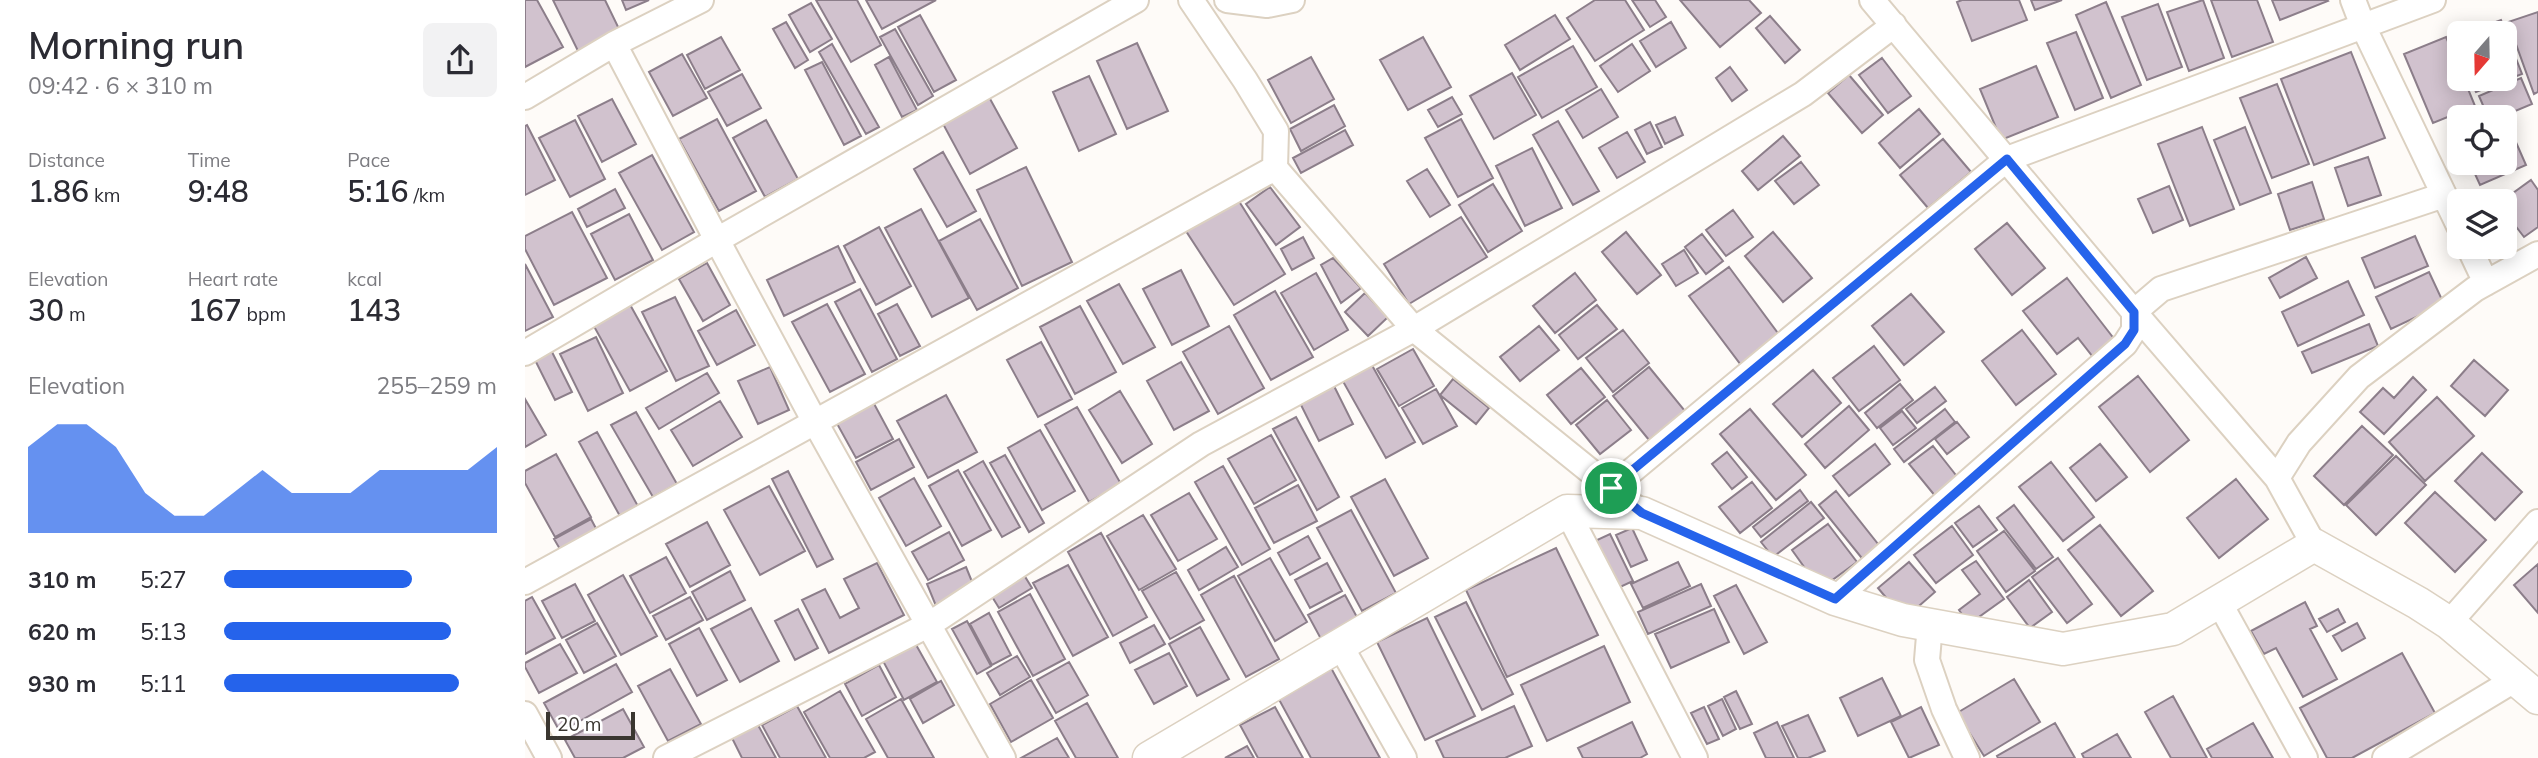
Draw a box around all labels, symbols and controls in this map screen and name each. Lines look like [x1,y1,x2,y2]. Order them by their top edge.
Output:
text: Morning run [28,21,244,69]
north arrow [2447,21,2517,91]
map controls [2447,21,2517,259]
button: share [423,23,497,97]
text: 09:42 · 6 × 310 m [28,71,213,100]
button: locate [2447,105,2517,175]
text: Distance [28,148,105,172]
text: Time [188,148,231,172]
text: Pace [347,148,390,172]
text: 1.86 [28,172,89,210]
text: 9:48 [188,172,249,210]
text: 5:16 [347,172,408,210]
text: km [89,183,121,207]
text: /km [408,183,445,207]
button: layers [2447,189,2517,259]
text: Elevation [28,267,108,291]
text: Heart rate [188,267,278,291]
text: kcal [347,267,382,291]
text: 30 [28,291,64,329]
text: 167 [188,291,242,329]
text: 143 [347,291,401,329]
text: m [64,302,86,326]
text: bpm [242,302,286,326]
text: Elevation [28,371,125,400]
text: 255–259 m [376,371,497,400]
pin [1581,458,1641,518]
icon: arrive [1592,469,1630,507]
text: 310 m [28,565,96,594]
text: 5:27 [140,565,187,594]
text: 620 m [28,617,96,646]
text: 5:13 [140,617,187,646]
text: 930 m [28,669,96,698]
text: 5:11 [140,669,187,698]
scale bar [546,709,635,741]
text: 20 m [557,712,601,736]

